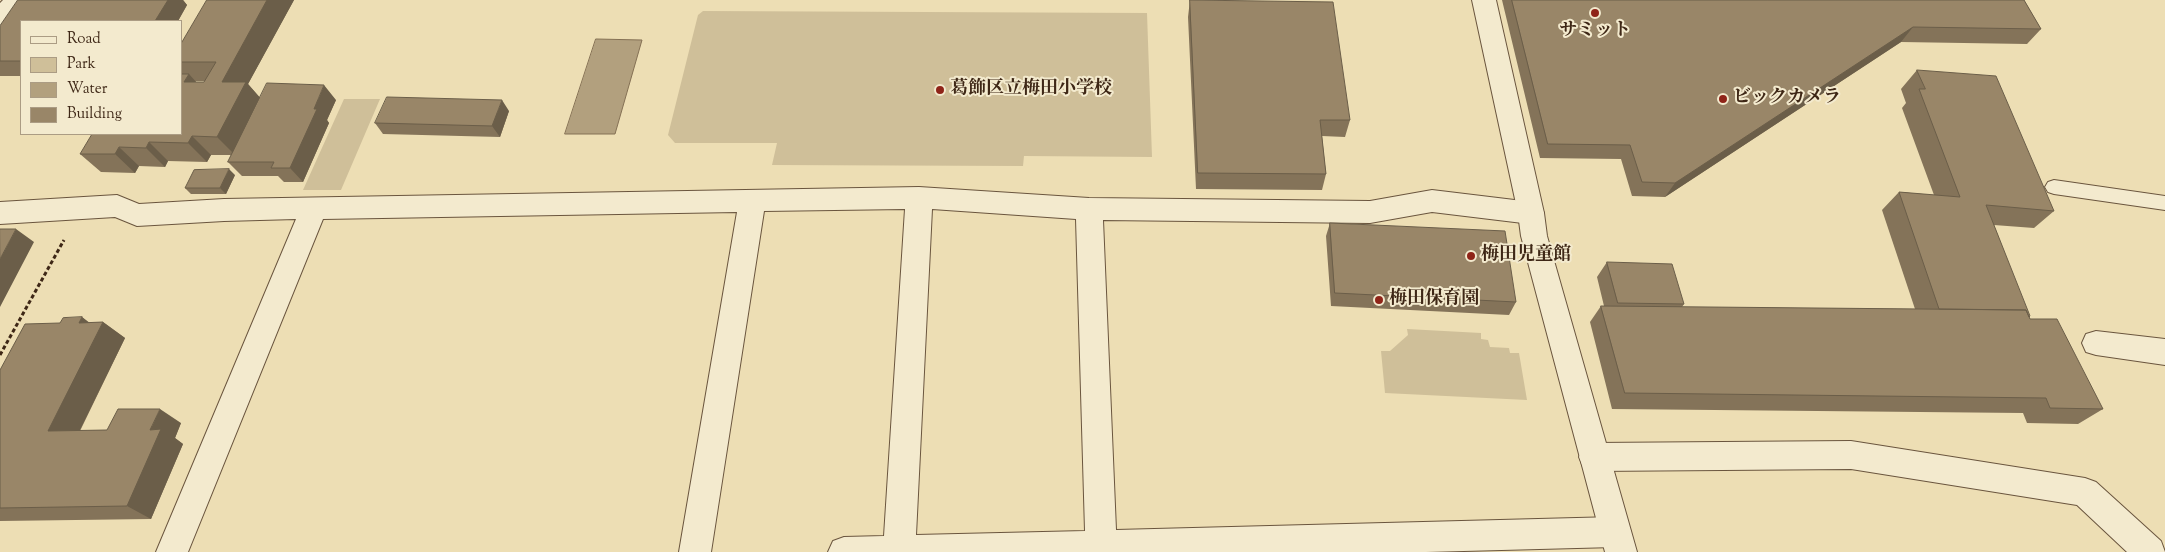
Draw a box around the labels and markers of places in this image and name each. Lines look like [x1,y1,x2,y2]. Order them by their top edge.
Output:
marker: サミット [1589,7,1601,19]
place label: サミット [1559,21,1631,43]
place label: 葛飾区立梅田小学校 [950,79,1112,101]
marker: 葛飾区立梅田小学校 [934,84,946,96]
place label: ビックカメラ [1733,88,1841,110]
marker: ビックカメラ [1717,93,1729,105]
place label: 梅田児童館 [1481,245,1571,267]
marker: 梅田児童館 [1465,250,1477,262]
place label: 梅田保育園 [1389,289,1479,311]
marker: 梅田保育園 [1373,294,1385,306]

